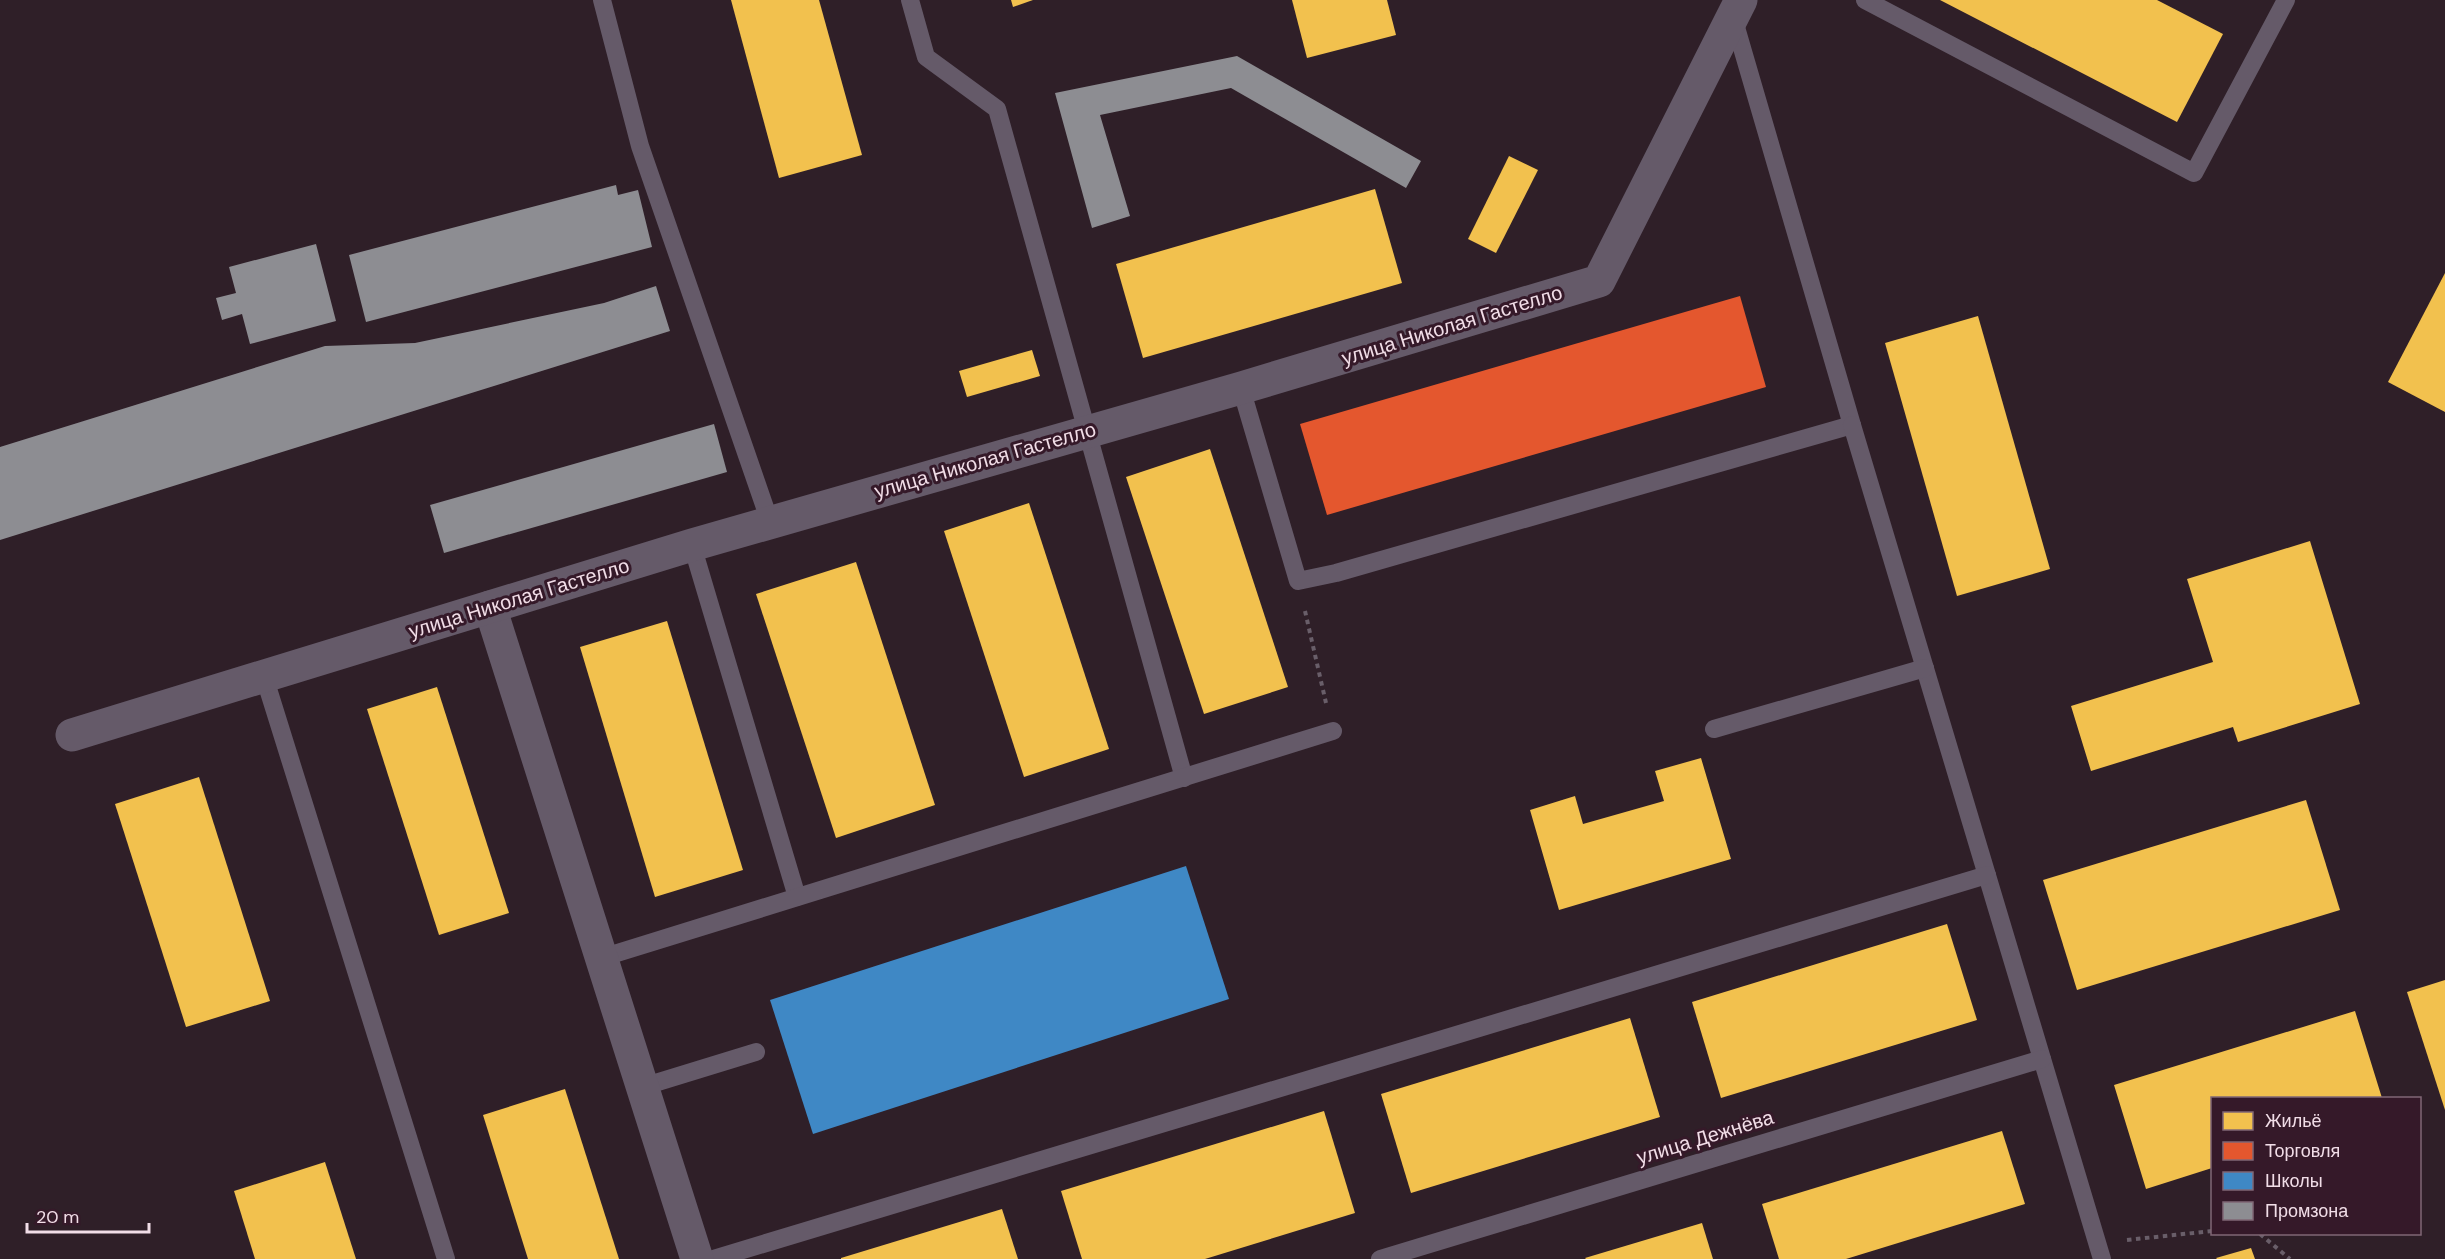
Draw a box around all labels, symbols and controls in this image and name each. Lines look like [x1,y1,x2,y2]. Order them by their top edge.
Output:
street label: улица Николая Гастелло [1338,279,1566,371]
street label: улица Николая Гастелло [871,416,1099,504]
street label: улица Николая Гастелло [405,552,633,644]
legend [2211,1097,2421,1235]
street label: улица Дежнёва [1633,1104,1777,1170]
text: Жильё [2265,1109,2322,1133]
text: Торговля [2265,1139,2340,1163]
text: Школы [2265,1169,2323,1193]
scale bar [27,1196,148,1234]
text: Промзона [2265,1199,2349,1223]
text: 20 m [36,1205,79,1229]

